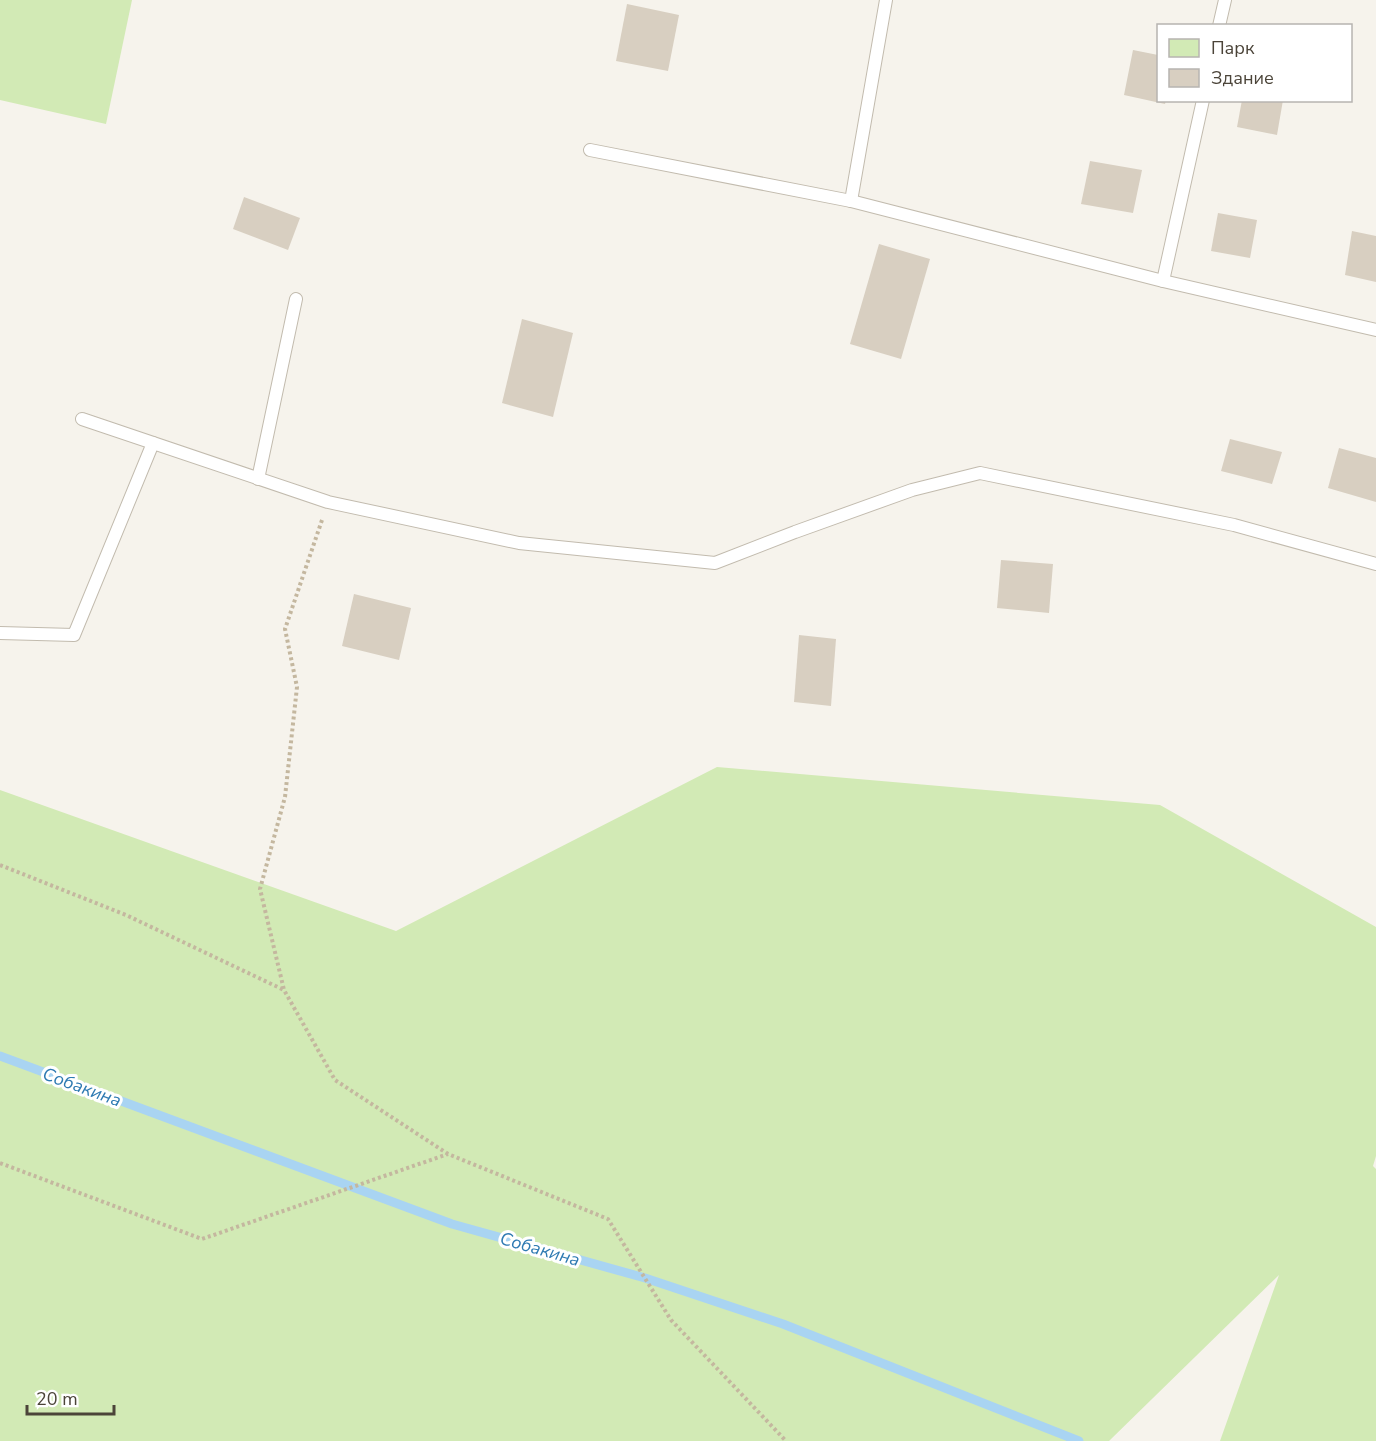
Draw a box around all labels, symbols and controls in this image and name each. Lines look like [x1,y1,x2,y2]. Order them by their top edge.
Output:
legend [1157,24,1352,102]
text: Парк [1211,36,1255,60]
text: Здание [1211,66,1274,90]
water label: Собакина [39,1062,125,1112]
water label: Собакина [497,1226,583,1272]
scale bar [27,1378,114,1416]
text: 20 m [36,1387,78,1411]

